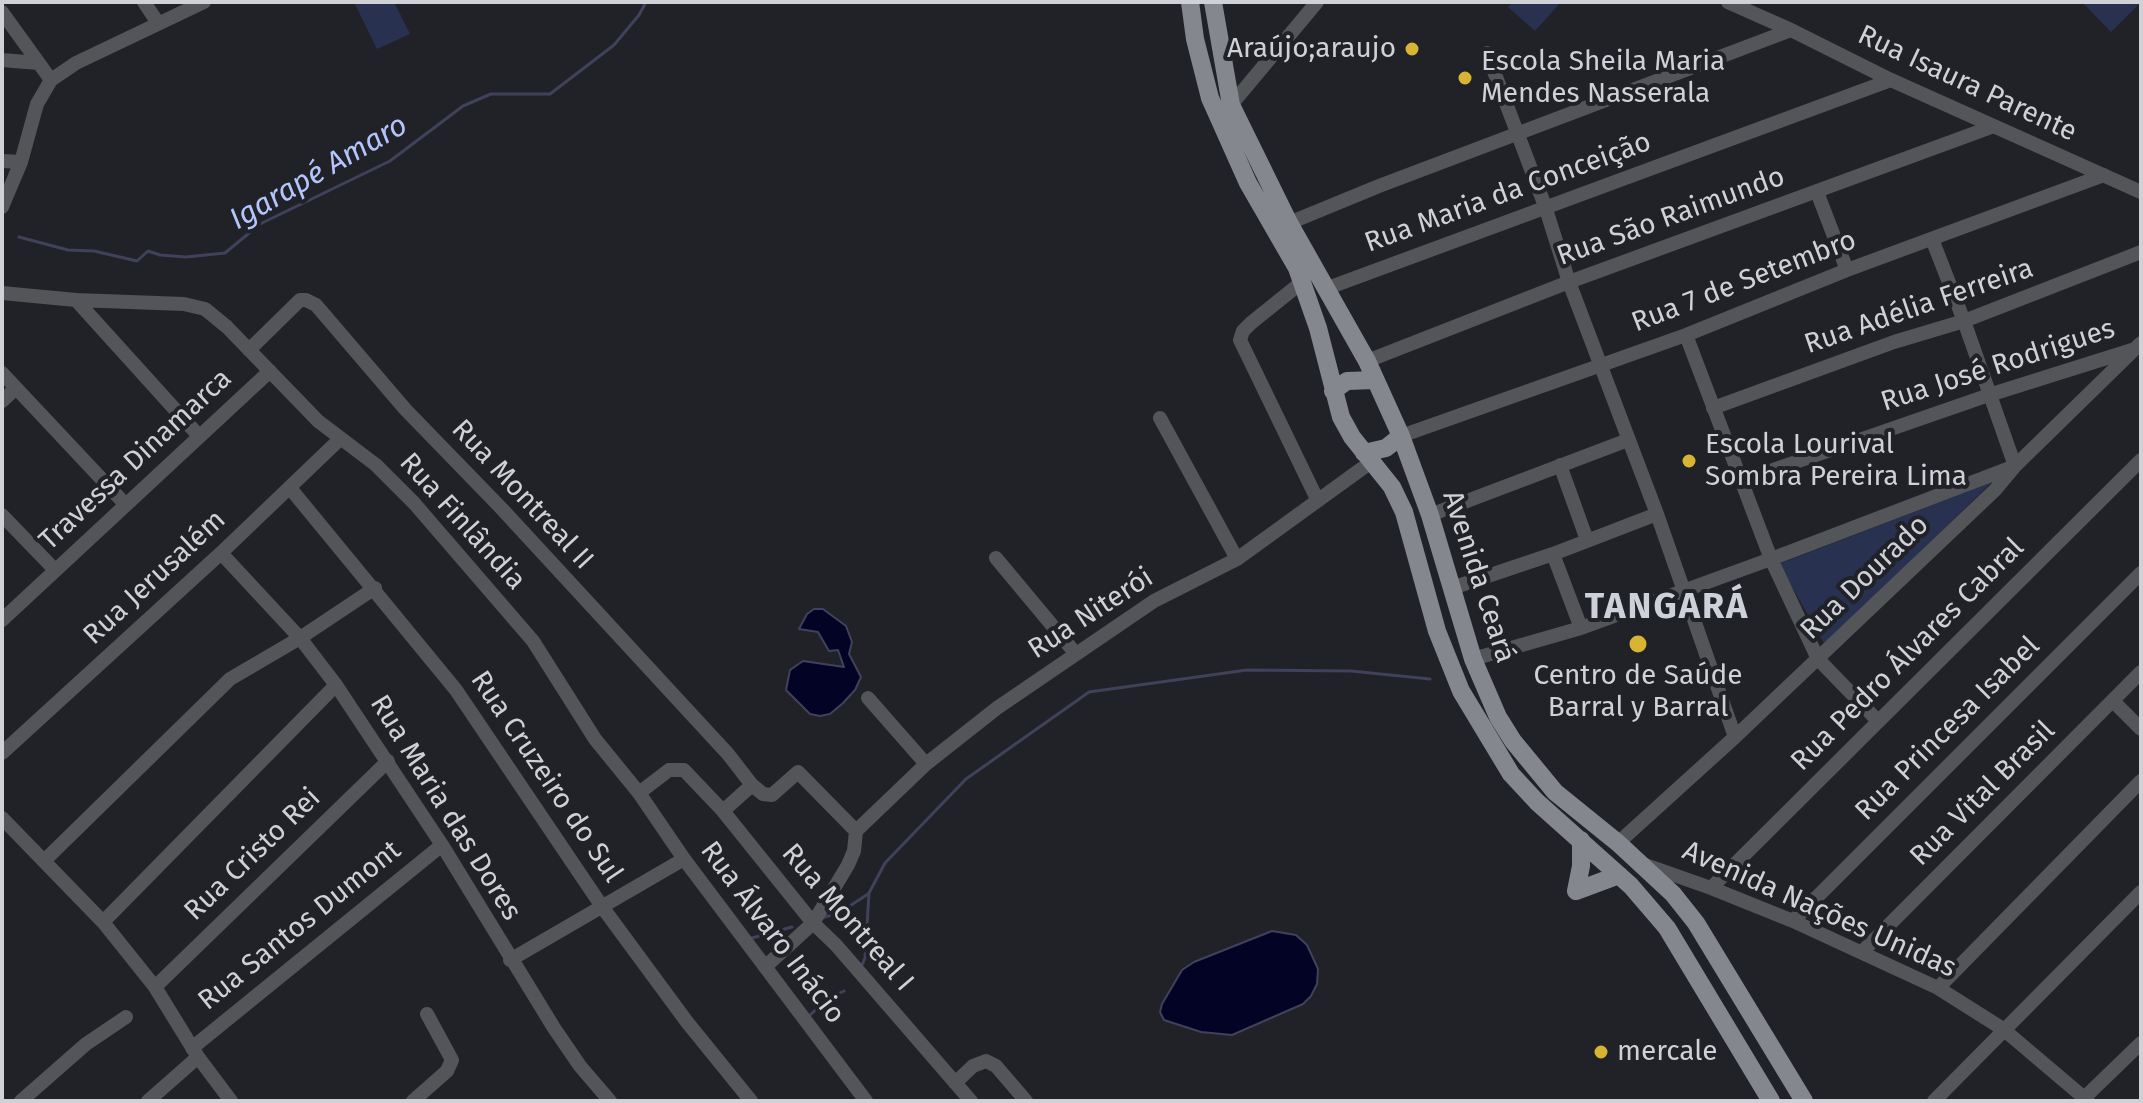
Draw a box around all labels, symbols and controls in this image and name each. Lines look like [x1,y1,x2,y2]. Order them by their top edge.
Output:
street label: Rua Isaura Parente [1852,19,2082,149]
place label: Araújo;araujo [1227,32,1396,66]
marker: Araújo;araujo [1403,40,1421,58]
place label: Escola Sheila Maria Mendes Nasserala [1481,45,1725,111]
marker: Escola Sheila Maria Mendes Nasserala [1456,69,1474,87]
water label: Igarapé Amaro [224,108,414,238]
street label: Rua Maria da Conceição [1360,126,1656,260]
street label: Rua São Raimundo [1553,160,1789,274]
street label: Rua 7 de Setembro [1627,224,1861,340]
street label: Rua Adélia Ferreira [1800,252,2038,362]
street label: Rua José Rodrigues [1877,312,2119,420]
street label: Travessa Dinamarca [33,362,239,558]
street label: Rua Montreal II [444,413,600,577]
place label: Escola Lourival Sombra Pereira Lima [1705,428,1967,494]
street label: Rua Finlândia [392,447,532,597]
marker: Escola Lourival Sombra Pereira Lima [1680,452,1698,470]
street label: Avenida Ceará [1434,487,1522,667]
street label: Rua Jerusalém [77,504,233,652]
street label: Rua Dourado [1794,509,1936,647]
street label: Rua Pedro Álvares Cabral [1785,532,2031,778]
street label: Rua Niterói [1022,561,1160,667]
district label: TANGARÁ [1585,586,1749,630]
street label: Rua Princesa Isabel [1849,630,2047,828]
marker: Centro de Saúde Barral y Barral [1627,633,1649,655]
place label: Centro de Saúde Barral y Barral [1534,659,1742,725]
street label: Rua Cruzeiro do Sul [463,665,629,889]
street label: Rua Maria das Dores [362,689,528,927]
street label: Rua Vital Brasil [1904,715,2062,873]
street label: Rua Cristo Rei [178,782,328,928]
street label: Rua Santos Dumont [192,834,408,1018]
street label: Rua Álvaro Inácio [692,835,852,1031]
street label: Avenida Nações Unidas [1677,835,1961,985]
street label: Rua Montreal I [774,837,920,999]
place label: mercale [1617,1035,1718,1069]
marker: mercale [1592,1043,1610,1061]

